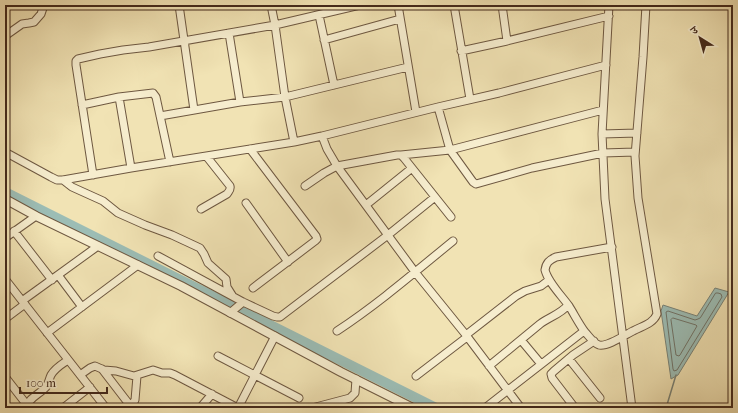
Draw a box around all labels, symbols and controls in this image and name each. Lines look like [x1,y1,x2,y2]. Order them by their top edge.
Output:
north arrow [680,18,720,58]
text: उ [687,23,702,38]
scale bar [20,369,107,395]
text: 100 m [26,376,56,390]

